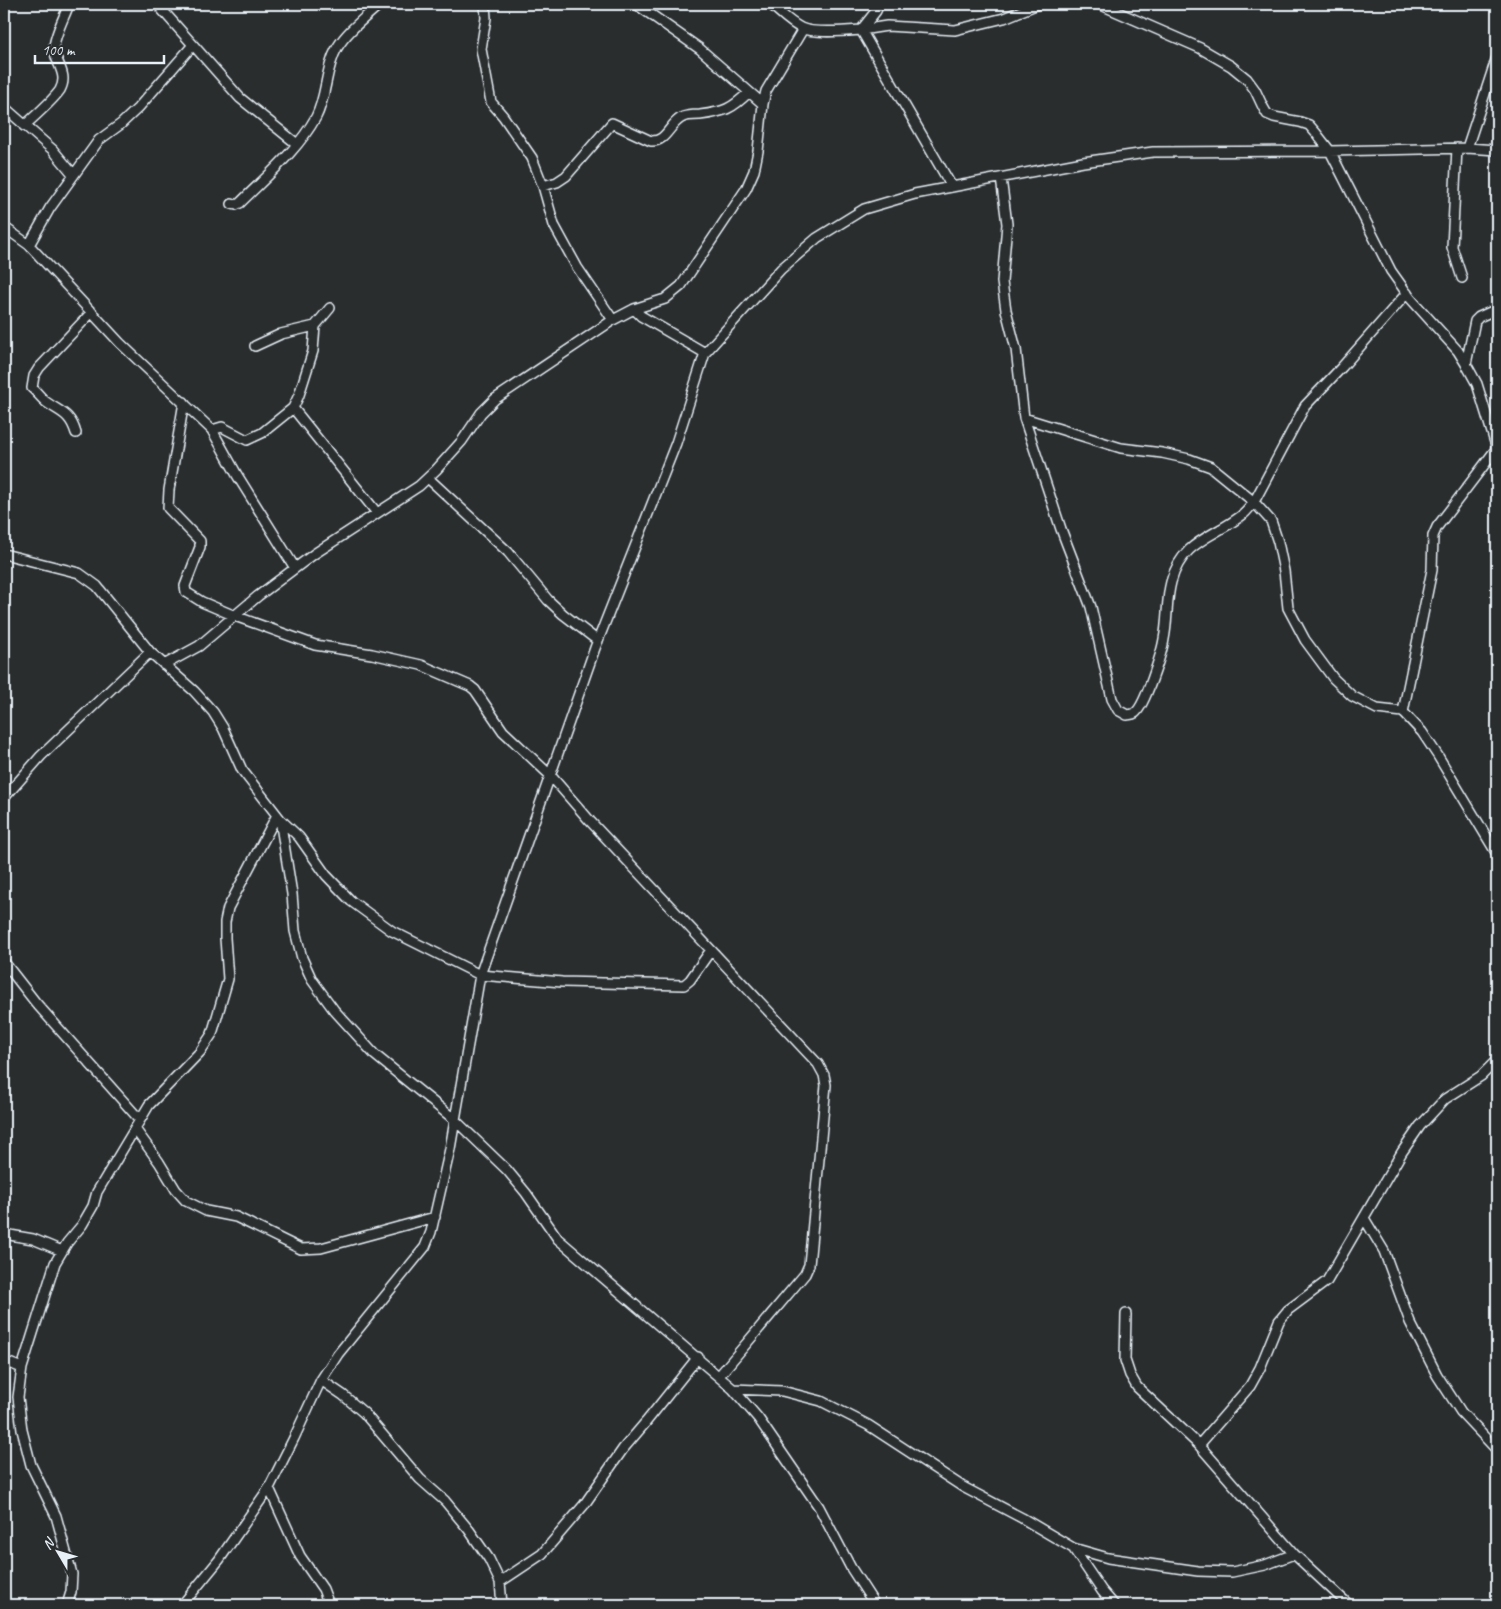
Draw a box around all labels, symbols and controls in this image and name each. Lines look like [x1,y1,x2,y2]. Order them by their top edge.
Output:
scale bar [35,32,164,64]
text: 100 m [42,41,76,60]
north arrow [32,1526,82,1576]
text: N [39,1534,59,1553]

